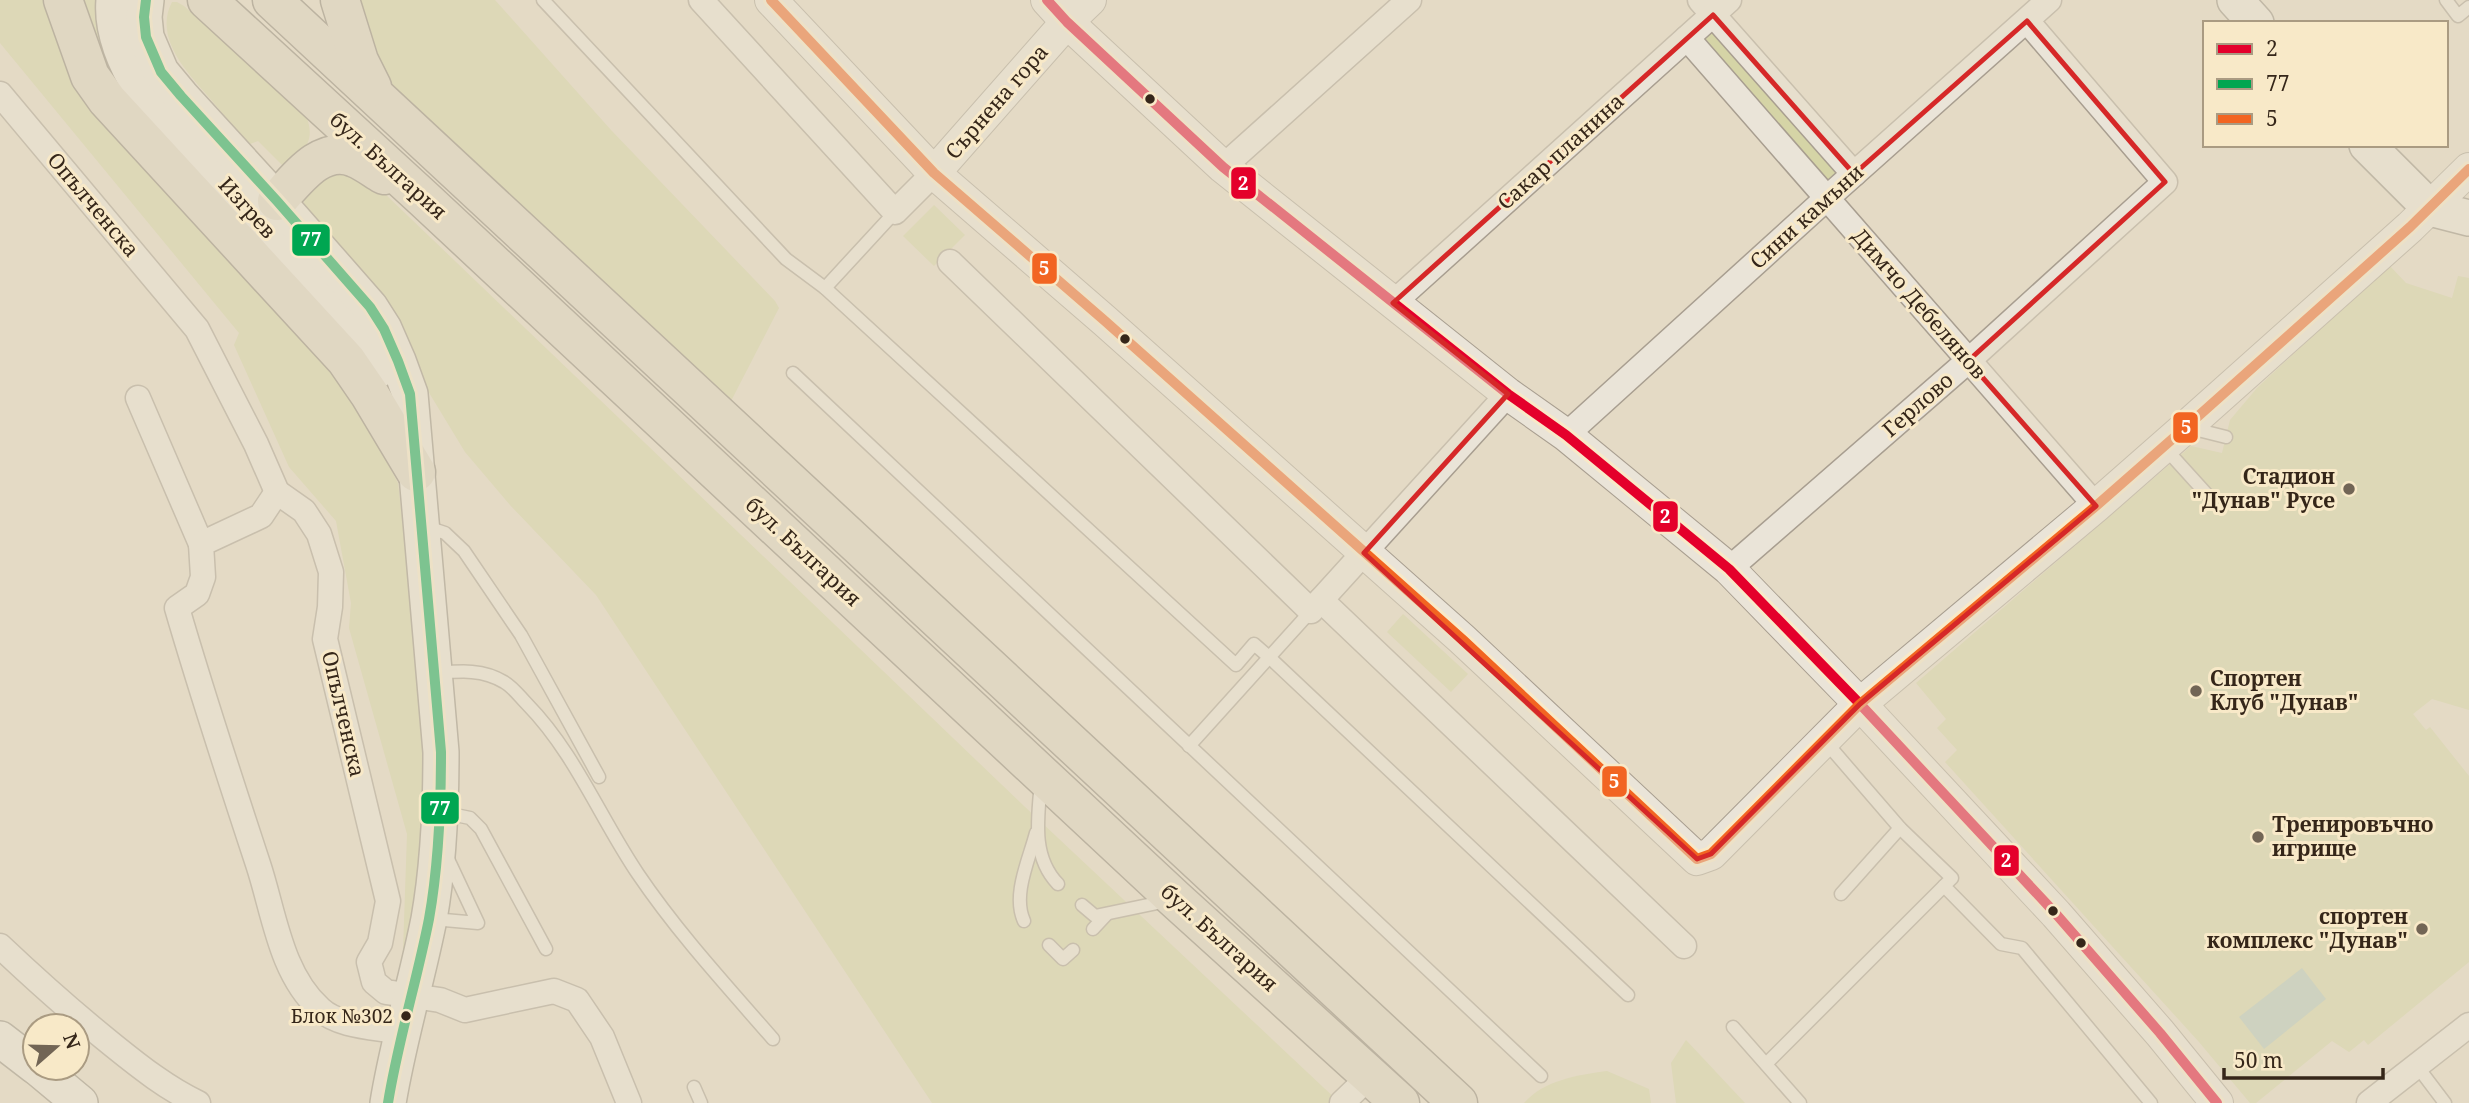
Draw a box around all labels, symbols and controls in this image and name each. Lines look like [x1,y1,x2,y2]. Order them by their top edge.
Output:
legend [2203,21,2448,147]
text: 2 [2266,34,2278,62]
street label: Сърнена гора [939,38,1054,165]
text: 77 [2266,69,2289,97]
street label: Сакар планина [1491,87,1630,216]
unlabelled marker [1143,92,1157,106]
text: 5 [2266,104,2278,132]
street label: бул. България [324,105,453,225]
street label: Опълченска [42,146,146,263]
street label: Сини камъни [1744,158,1869,275]
line badge: 2 [1230,166,1257,200]
text: 2 [1238,170,1248,196]
street label: Изгрев [213,171,283,244]
street label: Димчо Дебелянов [1847,222,1993,385]
line badge: 77 [291,223,331,257]
text: 77 [300,226,322,252]
line badge: 5 [1031,252,1058,285]
text: 5 [1039,255,1049,281]
unlabelled marker [1118,332,1132,346]
street label: Герлово [1876,366,1959,443]
line badge: 5 [2172,411,2199,444]
text: 5 [2181,414,2191,440]
place label: Стадион "Дунав" Русе [2191,462,2335,514]
marker: Стадион "Дунав" Русе [2341,481,2357,497]
street label: бул. България [740,490,868,612]
line badge: 2 [1652,500,1679,533]
text: 2 [1660,503,1670,529]
street label: Опълченска [316,648,372,780]
place label: Спортен Клуб "Дунав" [2210,664,2359,716]
marker: Спортен Клуб "Дунав" [2188,683,2204,699]
line badge: 5 [1601,765,1628,798]
text: 5 [1609,768,1619,794]
line badge: 77 [420,791,460,825]
text: 77 [429,795,451,821]
place label: Тренировъчно игрище [2272,810,2434,862]
marker: Тренировъчно игрище [2250,829,2266,845]
line badge: 2 [1993,844,2020,877]
text: 2 [2001,847,2011,873]
street label: бул. България [1155,877,1284,997]
place label: спортен комплекс "Дунав" [2207,902,2408,954]
unlabelled marker [2046,904,2060,918]
marker: спортен комплекс "Дунав" [2414,921,2430,937]
unlabelled marker [2074,936,2088,950]
place label: Блок №302 [291,1003,393,1029]
marker: Блок №302 [399,1009,413,1023]
north arrow [21,1012,91,1082]
text: N [57,1030,87,1053]
scale bar [2224,1036,2383,1080]
text: 50 m [2234,1046,2283,1074]

